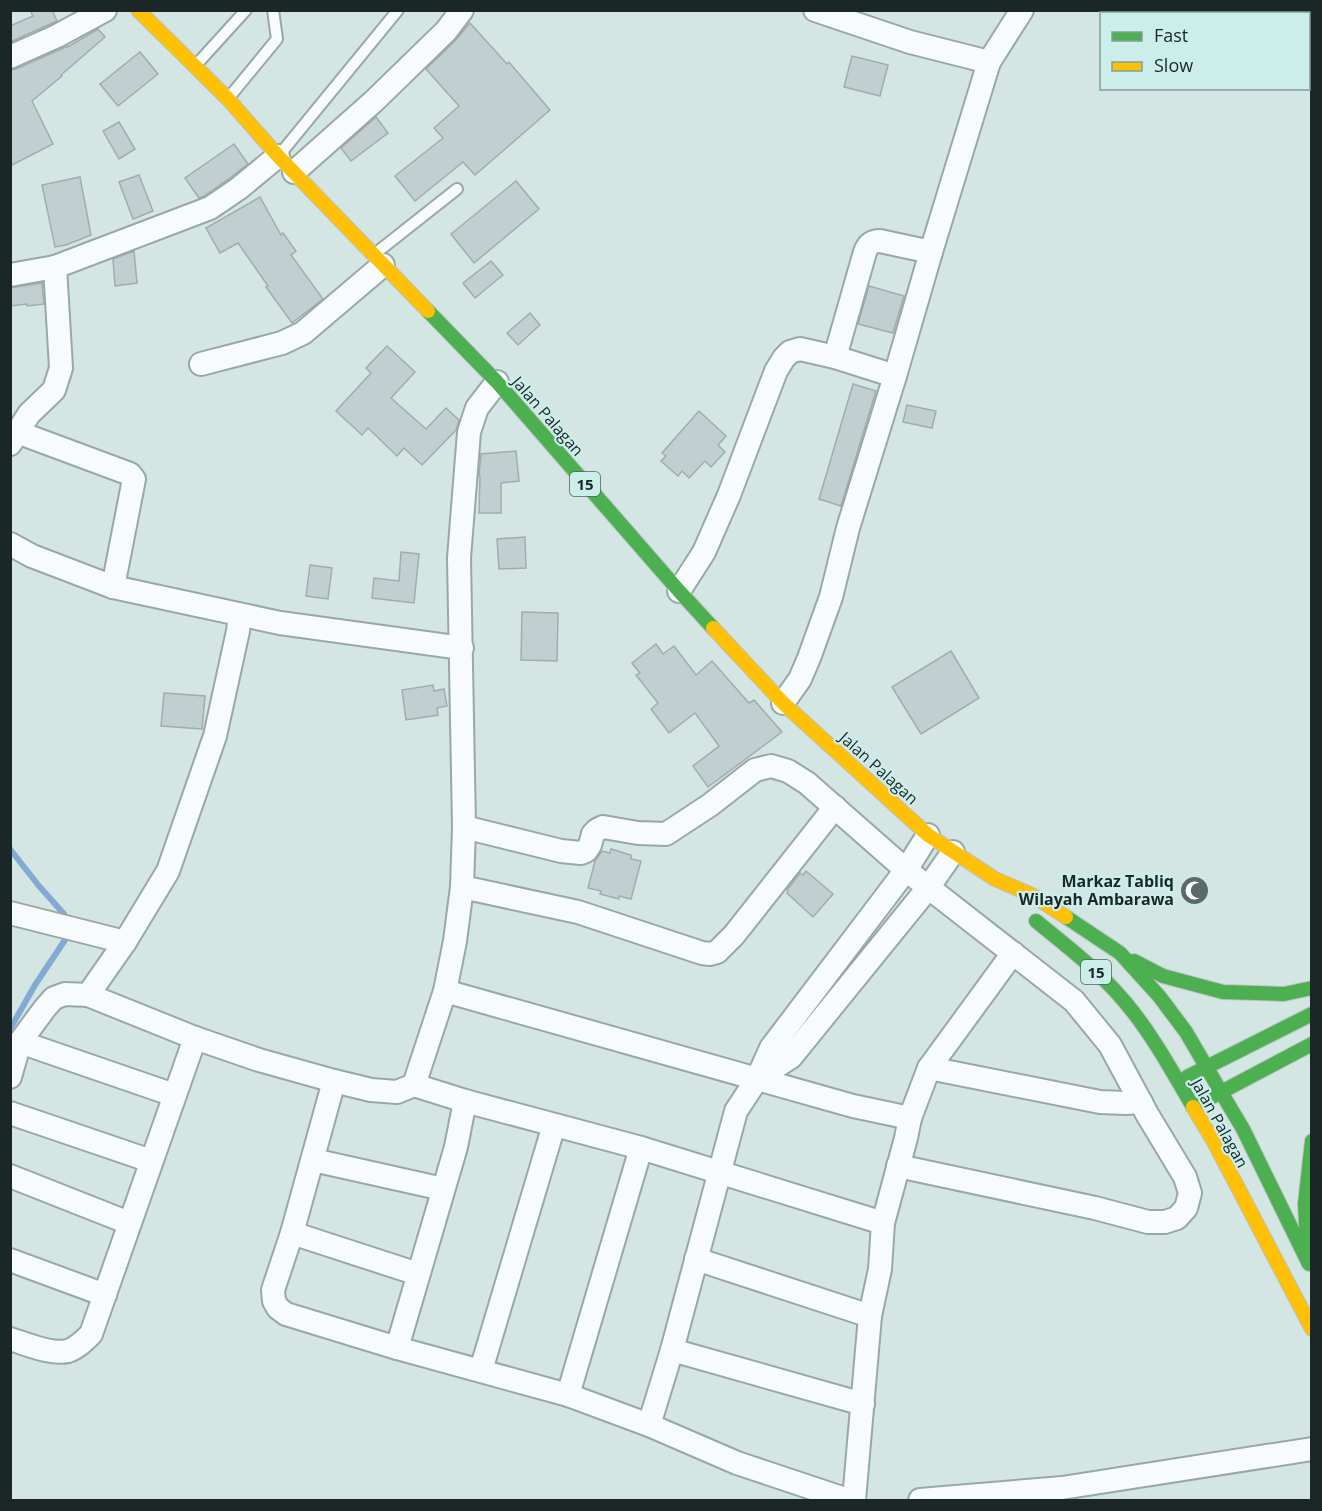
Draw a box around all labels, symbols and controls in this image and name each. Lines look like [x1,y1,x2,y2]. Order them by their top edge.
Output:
legend [1100,12,1310,90]
text: Fast [1154,23,1188,47]
text: Slow [1154,53,1193,77]
street label: Jalan Palagan [506,370,589,461]
road number: 15 [570,472,600,496]
street label: Jalan Palagan [833,725,923,809]
place label: Markaz Tabliq Wilayah Ambarawa [1019,870,1174,910]
mosque icon: Markaz Tabliq Wilayah Ambarawa [1179,874,1211,906]
road number: 15 [1081,960,1111,984]
street label: Jalan Palagan [1185,1073,1254,1172]

